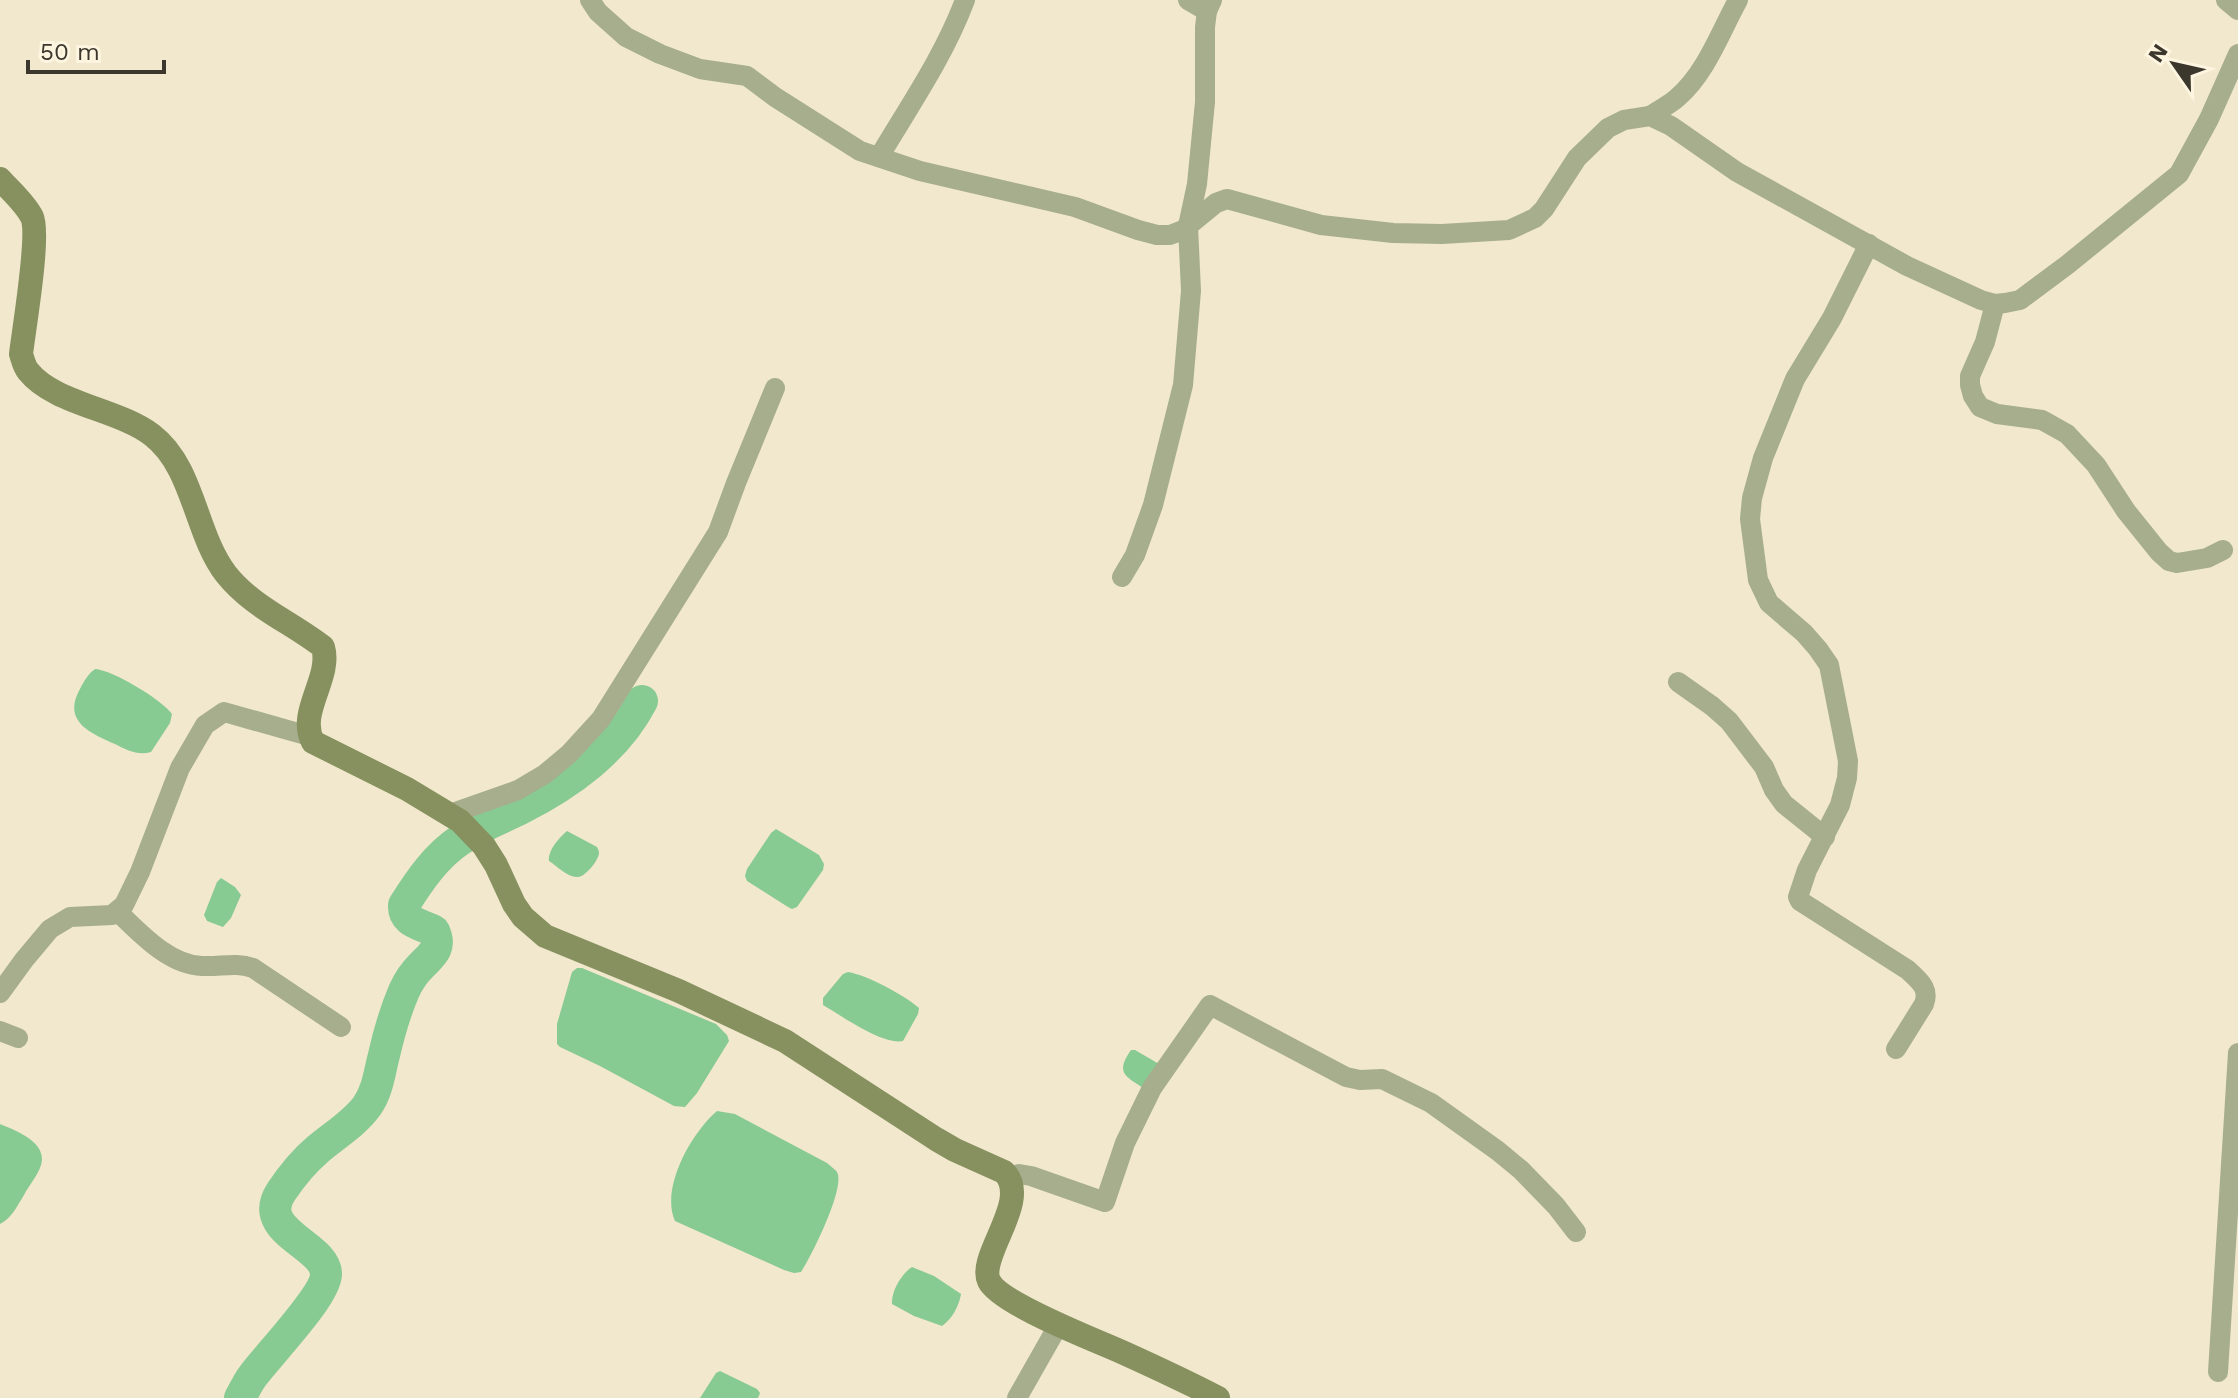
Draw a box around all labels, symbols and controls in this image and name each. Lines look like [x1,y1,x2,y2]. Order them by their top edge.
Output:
scale bar [28,24,164,74]
north arrow [2134,24,2214,104]
text: 50 m [40,38,100,66]
text: N [2143,39,2173,67]

